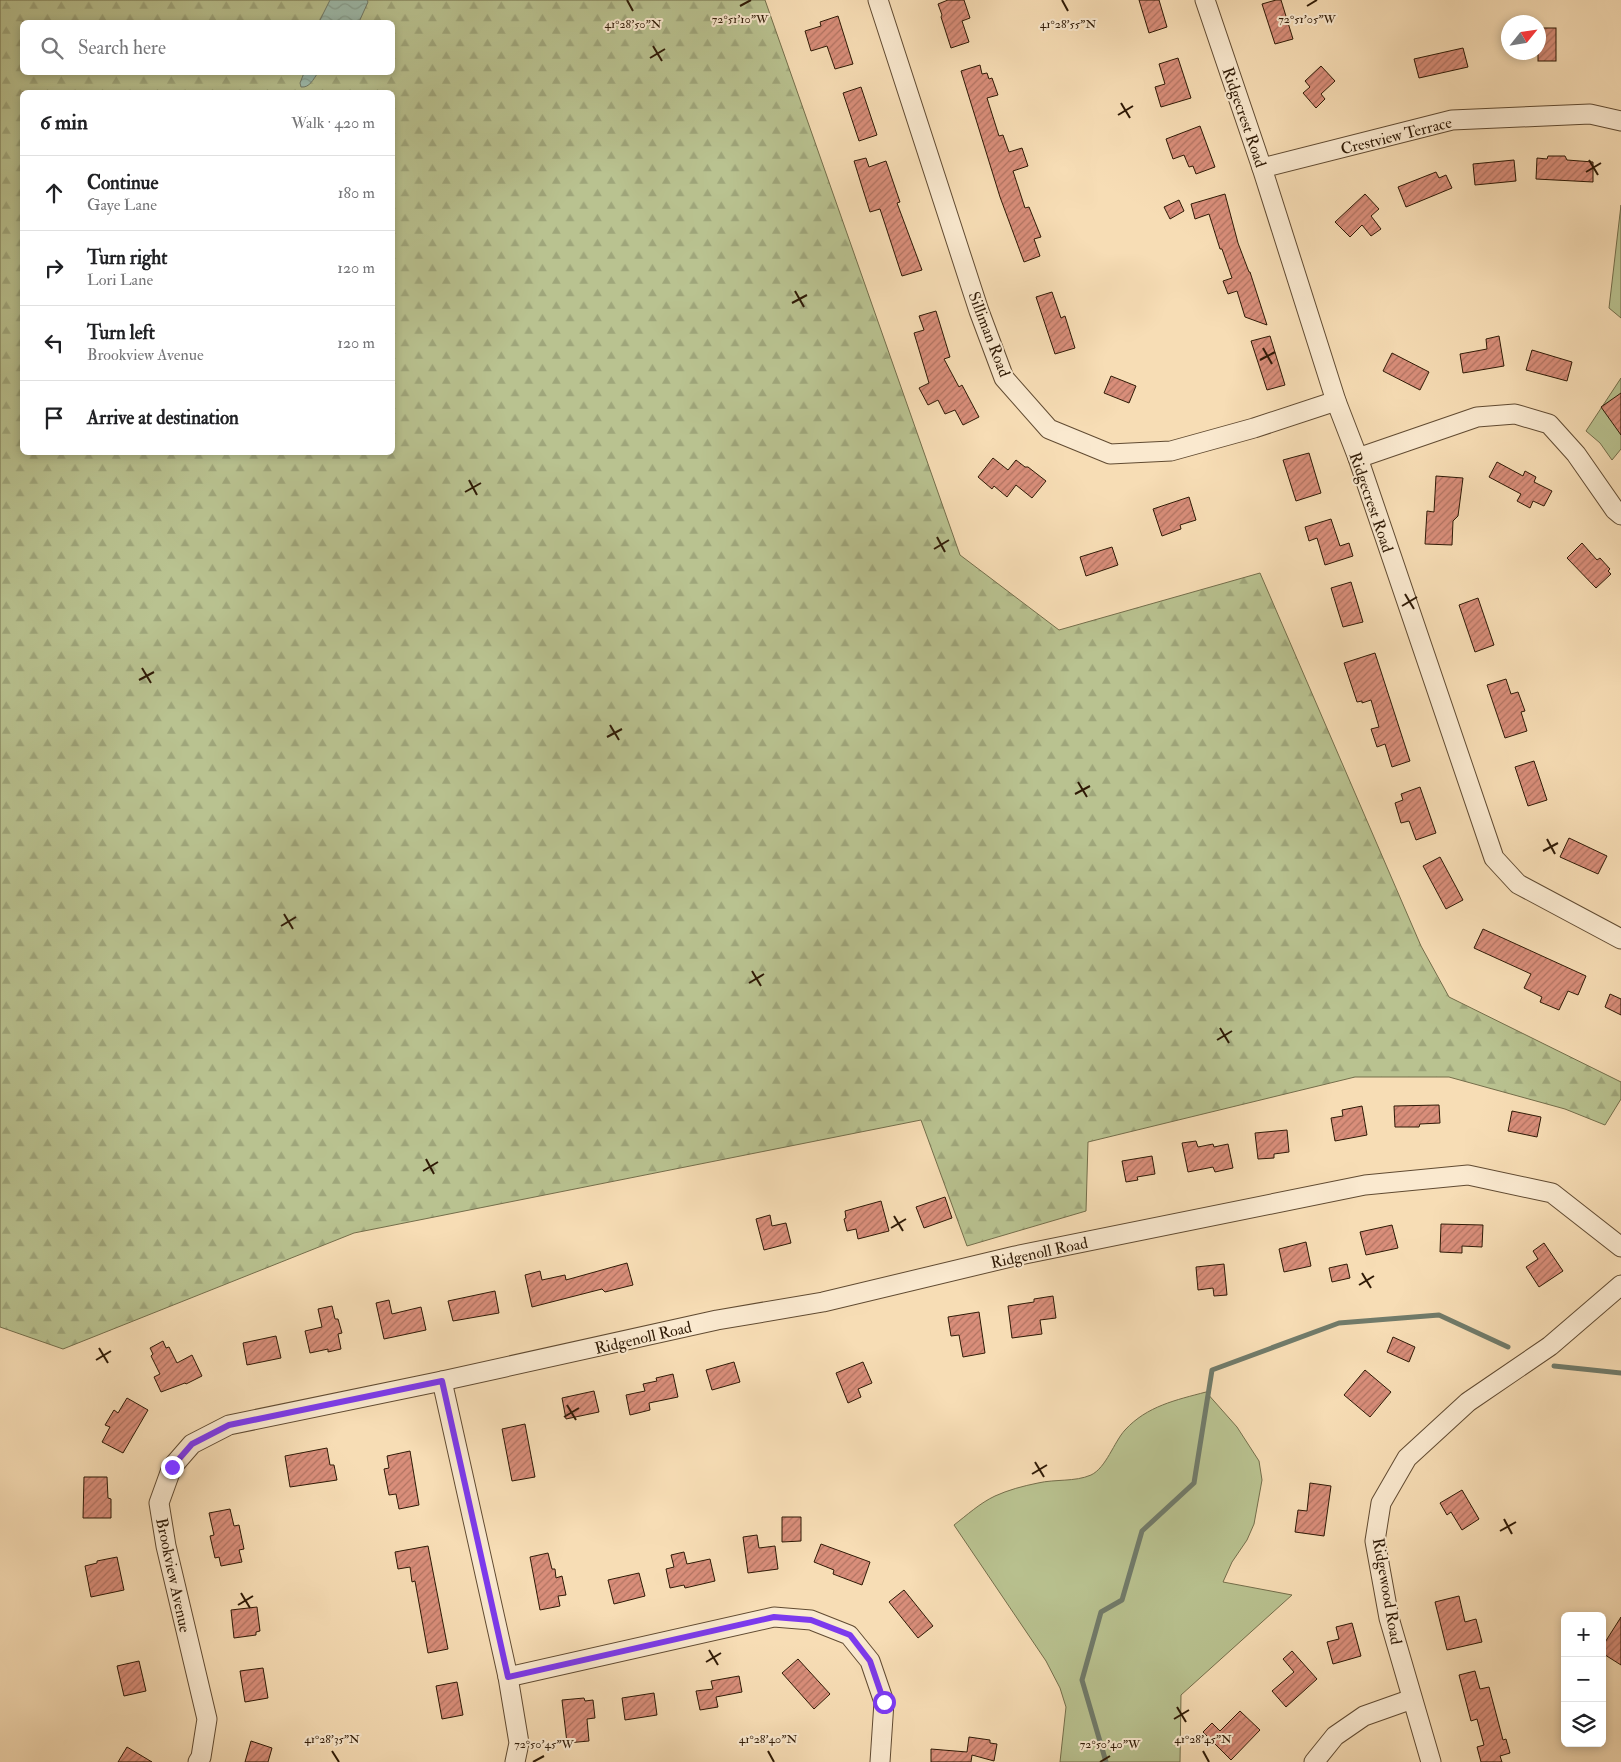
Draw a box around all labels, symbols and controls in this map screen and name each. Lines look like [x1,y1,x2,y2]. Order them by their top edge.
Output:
text: 72°51'10"W [712,12,769,27]
text: 72°51'05"W [1278,12,1336,27]
north arrow [1501,15,1546,60]
text: 41°28'50"N [604,17,662,32]
text: 41°28'55"N [1040,17,1096,32]
search box [20,20,395,75]
icon: search [38,34,66,62]
text: Search here [78,36,166,60]
street label: Ridgecrest Road [1218,65,1271,170]
text: 6 min [40,109,88,136]
street label: Crestview Terrace [1339,112,1454,159]
text: Walk · 420 m [291,113,375,133]
text: Continue [87,171,158,195]
icon: ahead [40,179,68,207]
text: 180 m [338,183,375,203]
text: Gaye Lane [87,195,157,215]
text: Turn right [87,246,167,270]
icon: right [40,254,68,282]
text: 120 m [337,258,375,278]
text: Lori Lane [87,270,153,290]
street label: Silliman Road [964,289,1015,380]
text: Turn left [87,321,155,345]
icon: left [40,329,68,357]
text: 120 m [337,333,375,353]
text: Brookview Avenue [87,345,204,365]
icon: arrive [40,404,68,432]
text: Arrive at destination [87,406,239,430]
street label: Ridgecrest Road [1345,450,1398,555]
street label: Ridgenoll Road [989,1233,1090,1273]
street label: Ridgenoll Road [593,1317,694,1359]
route end [161,1456,184,1479]
street label: Brookview Avenue [151,1516,195,1635]
street label: Ridgewood Road [1368,1536,1406,1646]
map controls [1561,1612,1606,1747]
button: + [1561,1612,1606,1657]
button: − [1561,1657,1606,1702]
route start [873,1691,896,1714]
button: layers [1561,1702,1606,1747]
text: 41°28'35"N [304,1732,360,1747]
text: 41°28'40"N [739,1732,797,1747]
text: 41°28'45"N [1174,1732,1232,1747]
text: 72°50'45"W [514,1737,574,1752]
text: 72°50'40"W [1080,1737,1141,1752]

